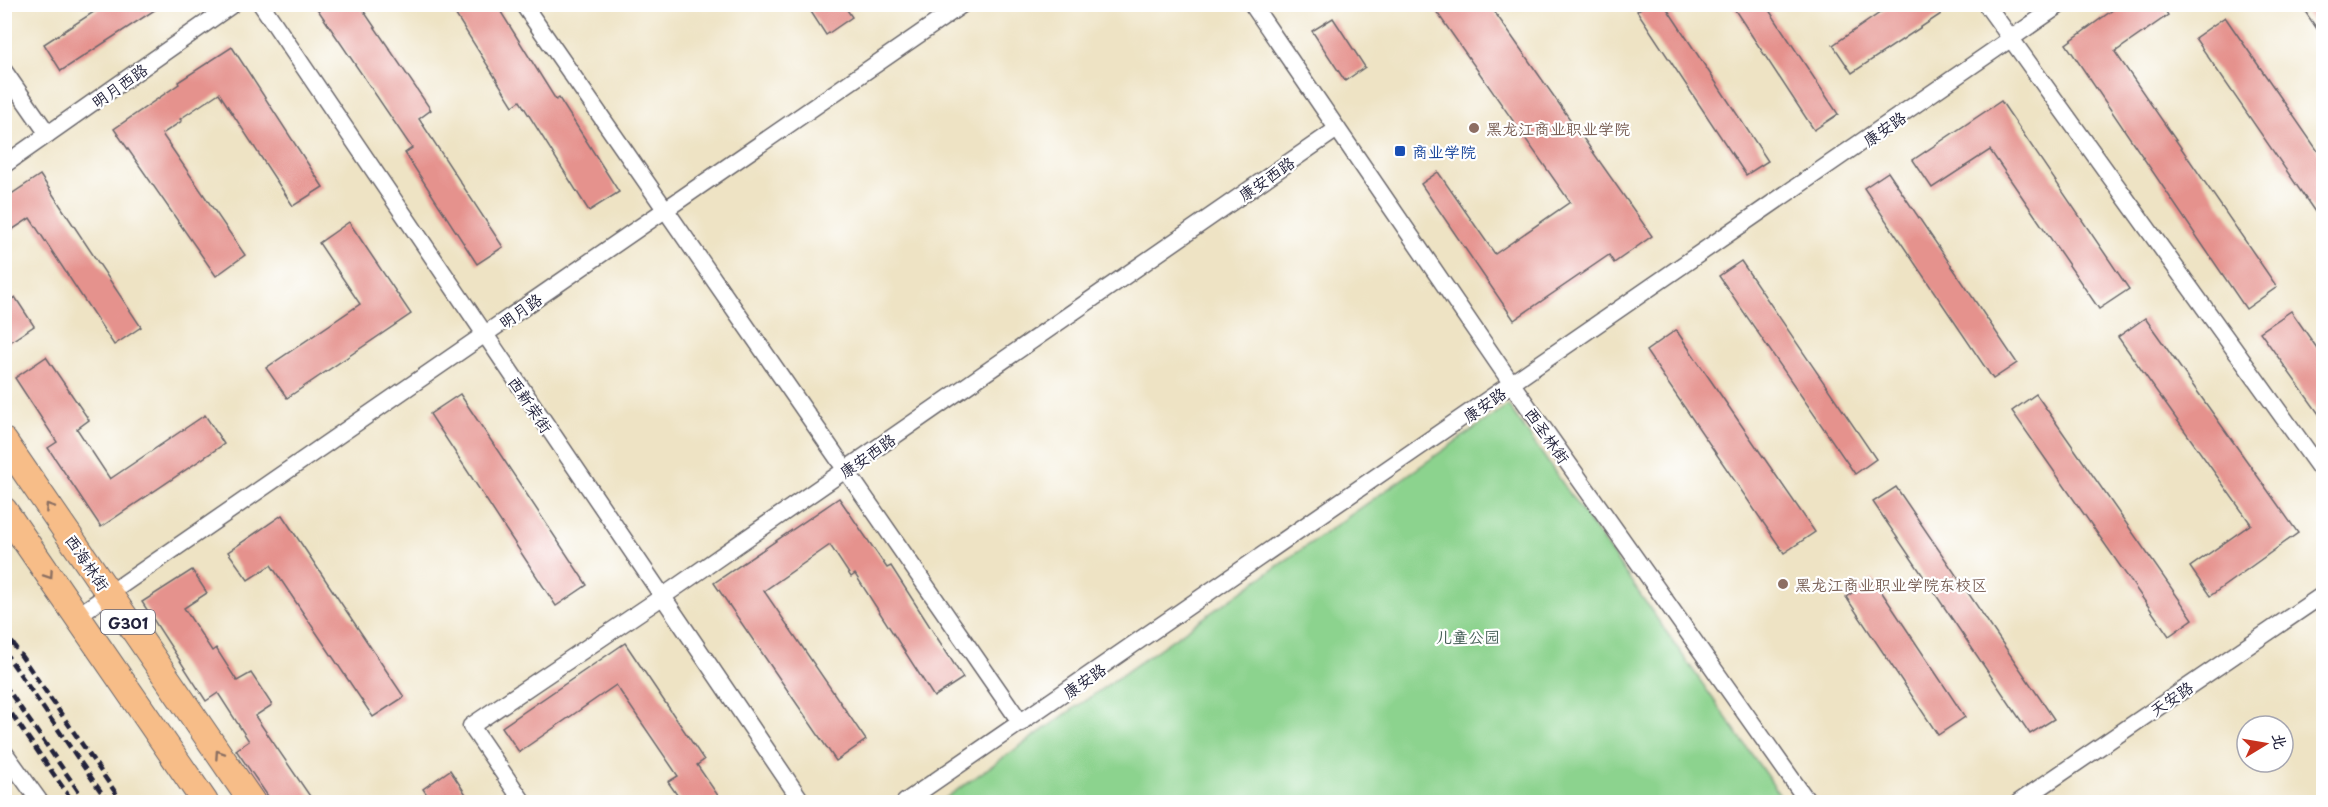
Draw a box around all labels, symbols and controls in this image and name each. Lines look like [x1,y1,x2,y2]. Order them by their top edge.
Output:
street label: 明月西路 [86,57,152,113]
street label: 康安路 [1857,104,1911,152]
place label: 黑龙江商业职业学院 [1486,116,1630,140]
marker: 黑龙江商业职业学院 [1467,121,1481,135]
place label: 商业学院 [1412,139,1476,163]
marker: 商业学院 [1393,144,1407,158]
street label: 康安西路 [1233,150,1299,206]
street label: 明月路 [493,286,547,334]
street label: 西新荣街 [503,371,559,437]
street label: 康安路 [1457,380,1511,428]
street label: 西圣林街 [1520,402,1576,468]
street label: 康安西路 [834,427,900,483]
one-way arrow [45,502,56,513]
street label: 西海林街 [60,529,116,595]
one-way arrow [42,569,53,580]
place label: 黑龙江商业职业学院东校区 [1795,572,1987,596]
marker: 黑龙江商业职业学院东校区 [1776,577,1790,591]
road number: G301 [101,610,155,634]
park label: 儿童公园 [1436,624,1500,648]
street label: 康安路 [1057,656,1111,704]
street label: 天安路 [2144,675,2198,721]
north arrow [2235,714,2295,774]
text: 北 [2267,731,2294,751]
one-way arrow [215,750,226,761]

